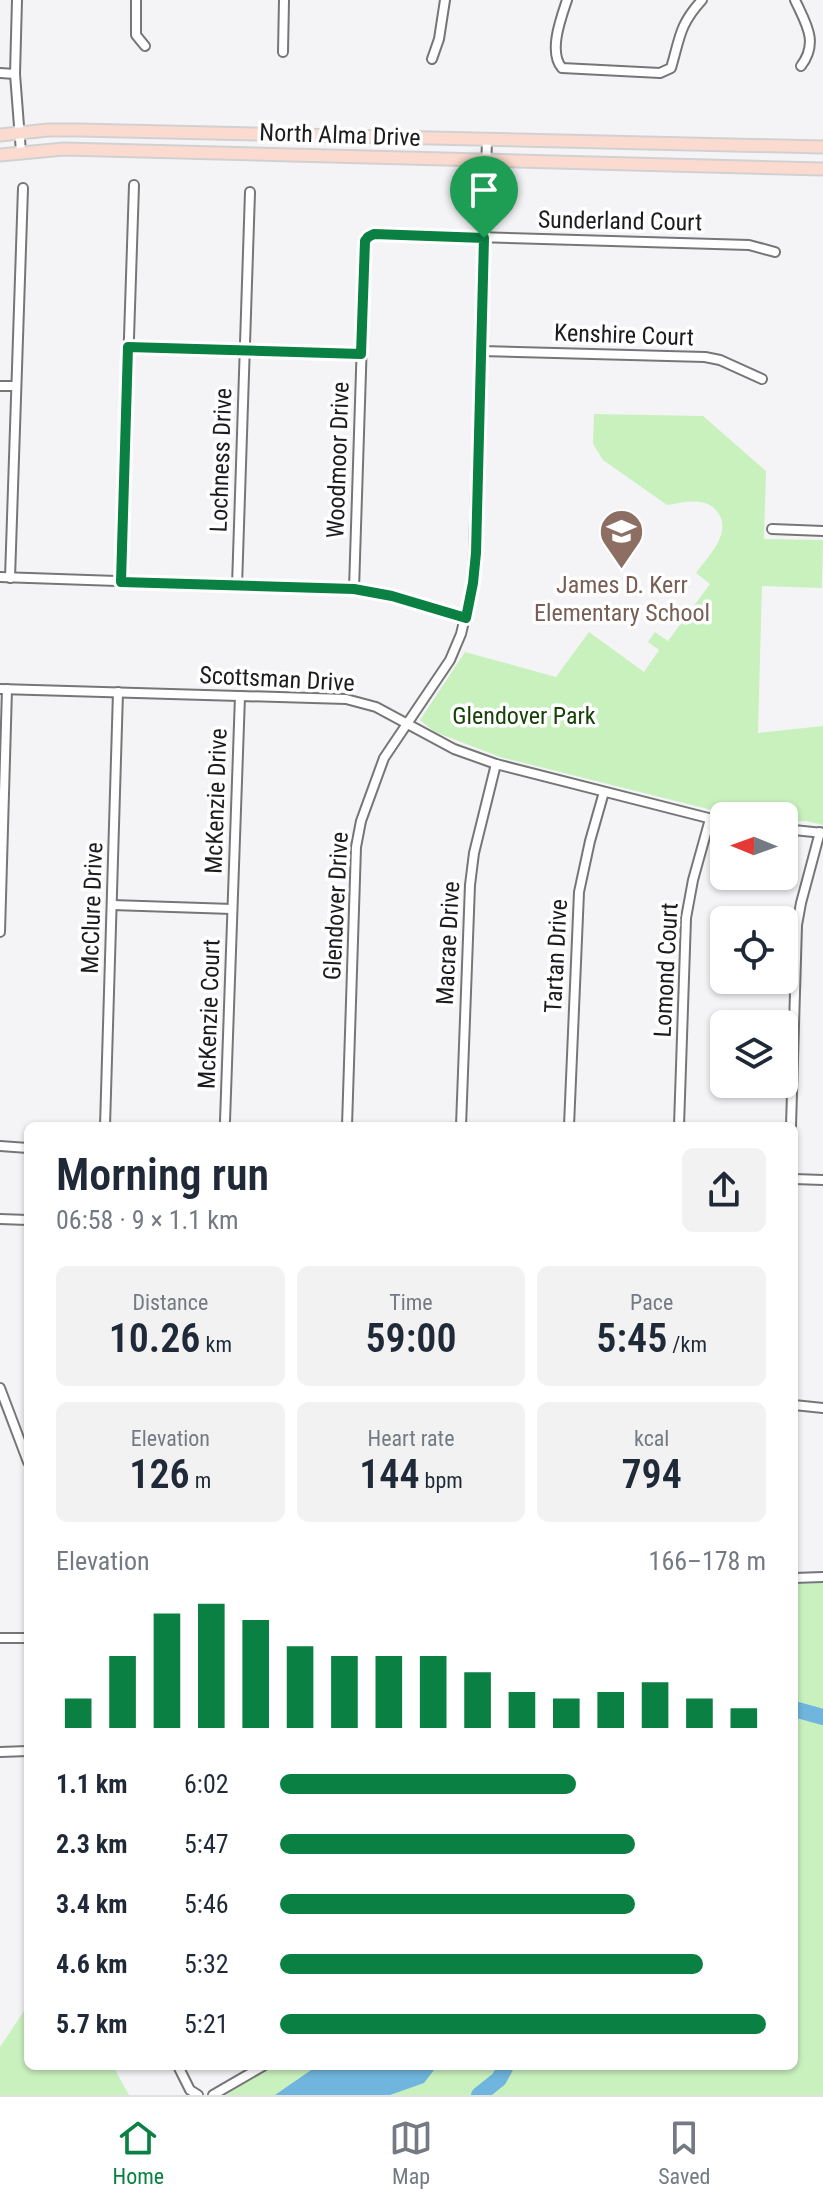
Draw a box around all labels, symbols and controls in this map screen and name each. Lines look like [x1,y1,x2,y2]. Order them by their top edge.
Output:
street label: North Alma Drive [259,118,421,152]
pin [450,156,518,238]
icon: arrive [462,168,506,212]
street label: Sunderland Court [538,206,702,236]
street label: Kenshire Court [554,319,694,351]
street label: Woodmoor Drive [321,381,355,539]
street label: Lochness Drive [204,387,238,533]
school or university icon: James D. Kerr Elementary School [598,507,646,570]
place label: James D. Kerr Elementary School [534,571,710,627]
street label: Scottsman Drive [199,661,355,697]
park label: Glendover Park [452,702,596,730]
street label: McKenzie Drive [199,728,233,874]
north arrow [710,802,798,890]
map controls [710,802,798,1098]
street label: Glendover Drive [318,831,354,981]
street label: McClure Drive [76,842,108,974]
street label: Macrae Drive [431,881,465,1005]
street label: Tartan Drive [539,898,573,1014]
street label: Lomond Court [648,902,684,1038]
button: locate [710,906,798,994]
street label: McKenzie Court [192,939,226,1089]
button: layers [710,1010,798,1098]
button: share [682,1148,766,1232]
text: Morning run [56,1149,269,1201]
text: 06:58 · 9 × 1.1 km [56,1205,238,1235]
text: Distance [132,1290,208,1315]
text: Time [389,1290,433,1315]
text: Pace [630,1290,673,1315]
text: 10.26 [109,1315,200,1362]
text: 59:00 [365,1315,457,1362]
text: 5:45 [596,1315,667,1362]
text: km [200,1332,232,1357]
text: /km [667,1332,707,1357]
text: Elevation [131,1426,210,1451]
text: Heart rate [368,1426,454,1451]
text: kcal [634,1426,669,1451]
text: 126 [129,1451,190,1498]
text: 144 [359,1451,420,1498]
text: 794 [621,1451,682,1498]
text: m [190,1468,211,1493]
text: bpm [420,1468,463,1493]
text: Elevation [56,1546,150,1576]
text: 166–178 m [649,1546,766,1576]
text: 1.1 km [56,1769,128,1799]
text: 6:02 [184,1769,229,1799]
text: 2.3 km [56,1829,128,1859]
text: 5:47 [184,1829,229,1859]
text: 3.4 km [56,1889,128,1919]
text: 5:46 [184,1889,229,1919]
text: 4.6 km [56,1949,128,1979]
text: 5:32 [184,1949,229,1979]
text: 5.7 km [56,2009,128,2039]
text: 5:21 [184,2009,229,2039]
tab: Home [113,2116,164,2189]
tab: Map [389,2116,433,2189]
tab: Saved [658,2116,710,2189]

